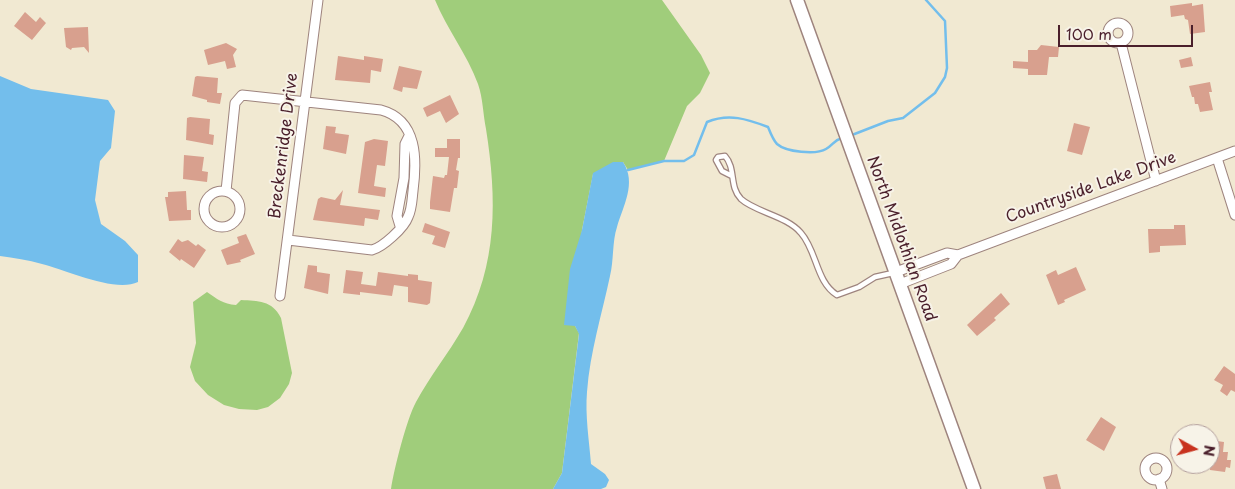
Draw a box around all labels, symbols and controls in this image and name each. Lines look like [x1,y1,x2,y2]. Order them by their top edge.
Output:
scale bar [1060,15,1195,47]
text: 100 m [1066,22,1112,45]
street label: Breckenridge Drive [266,72,302,220]
street label: Countryside Lake Drive [1003,148,1179,228]
street label: North Midlothian Road [862,154,940,324]
north arrow [1170,424,1220,474]
text: N [1198,444,1220,458]

